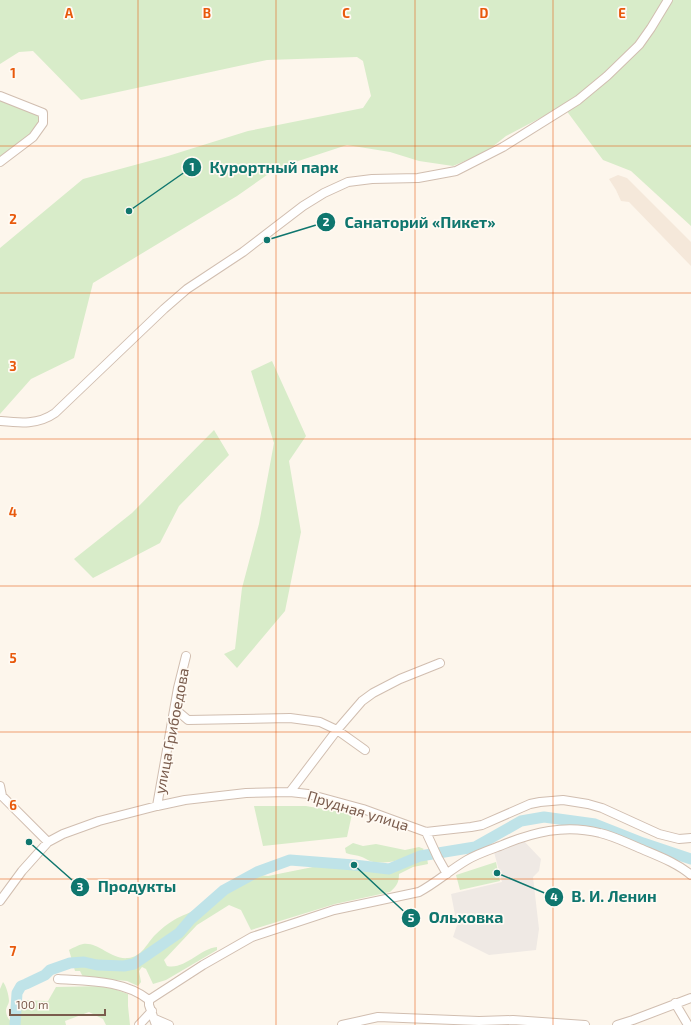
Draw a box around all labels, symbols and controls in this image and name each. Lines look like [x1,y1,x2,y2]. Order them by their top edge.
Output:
text: A [65,5,74,21]
text: B [203,5,211,21]
text: C [342,5,350,21]
text: D [480,5,489,21]
text: E [618,5,626,21]
text: 1 [10,65,16,81]
callout: Курортный парк [182,153,347,181]
text: Курортный парк [210,157,338,176]
text: 1 [189,159,195,173]
callout: Санаторий «Пикет» [316,208,503,236]
text: 2 [9,211,17,227]
text: Санаторий «Пикет» [344,212,496,231]
text: 2 [323,214,330,228]
text: 3 [9,358,17,374]
text: 4 [9,504,17,520]
text: 5 [9,650,17,666]
street label: улица Грибоедова [150,666,193,796]
street label: Прудная улица [305,786,411,835]
text: 6 [9,797,17,813]
callout: Продукты [70,873,184,901]
text: Продукты [98,876,176,895]
text: 3 [77,879,84,893]
callout: В. И. Ленин [544,883,665,911]
text: В. И. Ленин [571,886,657,905]
text: 4 [550,889,558,903]
callout: Ольховка [401,904,511,932]
text: Ольховка [429,907,503,926]
text: 5 [408,910,415,924]
text: 7 [10,943,17,959]
scale bar [10,991,105,1017]
text: 100 m [16,997,48,1011]

